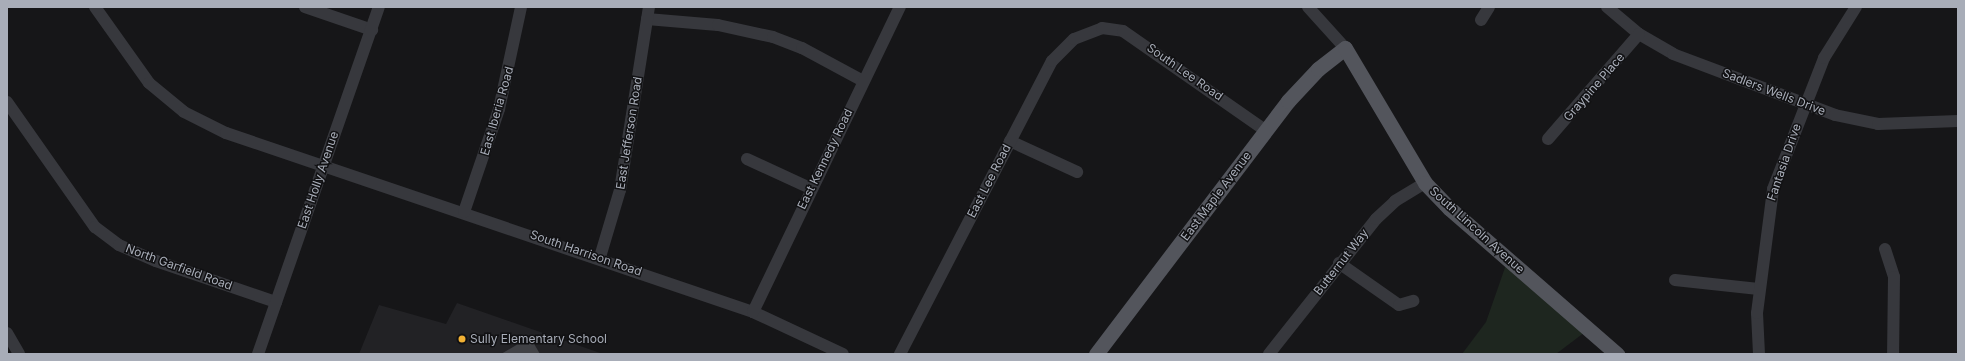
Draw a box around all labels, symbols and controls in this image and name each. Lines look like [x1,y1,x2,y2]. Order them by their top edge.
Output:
street label: South Lee Road [1144,40,1226,104]
street label: Graypine Place [1560,50,1628,124]
street label: East Iberia Road [477,65,517,157]
street label: Sadlers Wells Drive [1720,66,1828,118]
street label: East Jefferson Road [613,76,645,190]
street label: East Kennedy Road [794,106,856,212]
street label: Fantasia Drive [1764,122,1804,202]
street label: East Holly Avenue [295,130,341,230]
street label: East Lee Road [964,142,1014,220]
street label: East Maple Avenue [1178,149,1254,243]
street label: South Lincoln Avenue [1427,184,1527,276]
street label: Butternut Way [1311,226,1371,298]
street label: South Harrison Road [528,227,644,279]
street label: North Garfield Road [124,241,234,293]
place label: Sully Elementary School [470,332,607,346]
marker: Sully Elementary School [457,334,467,344]

